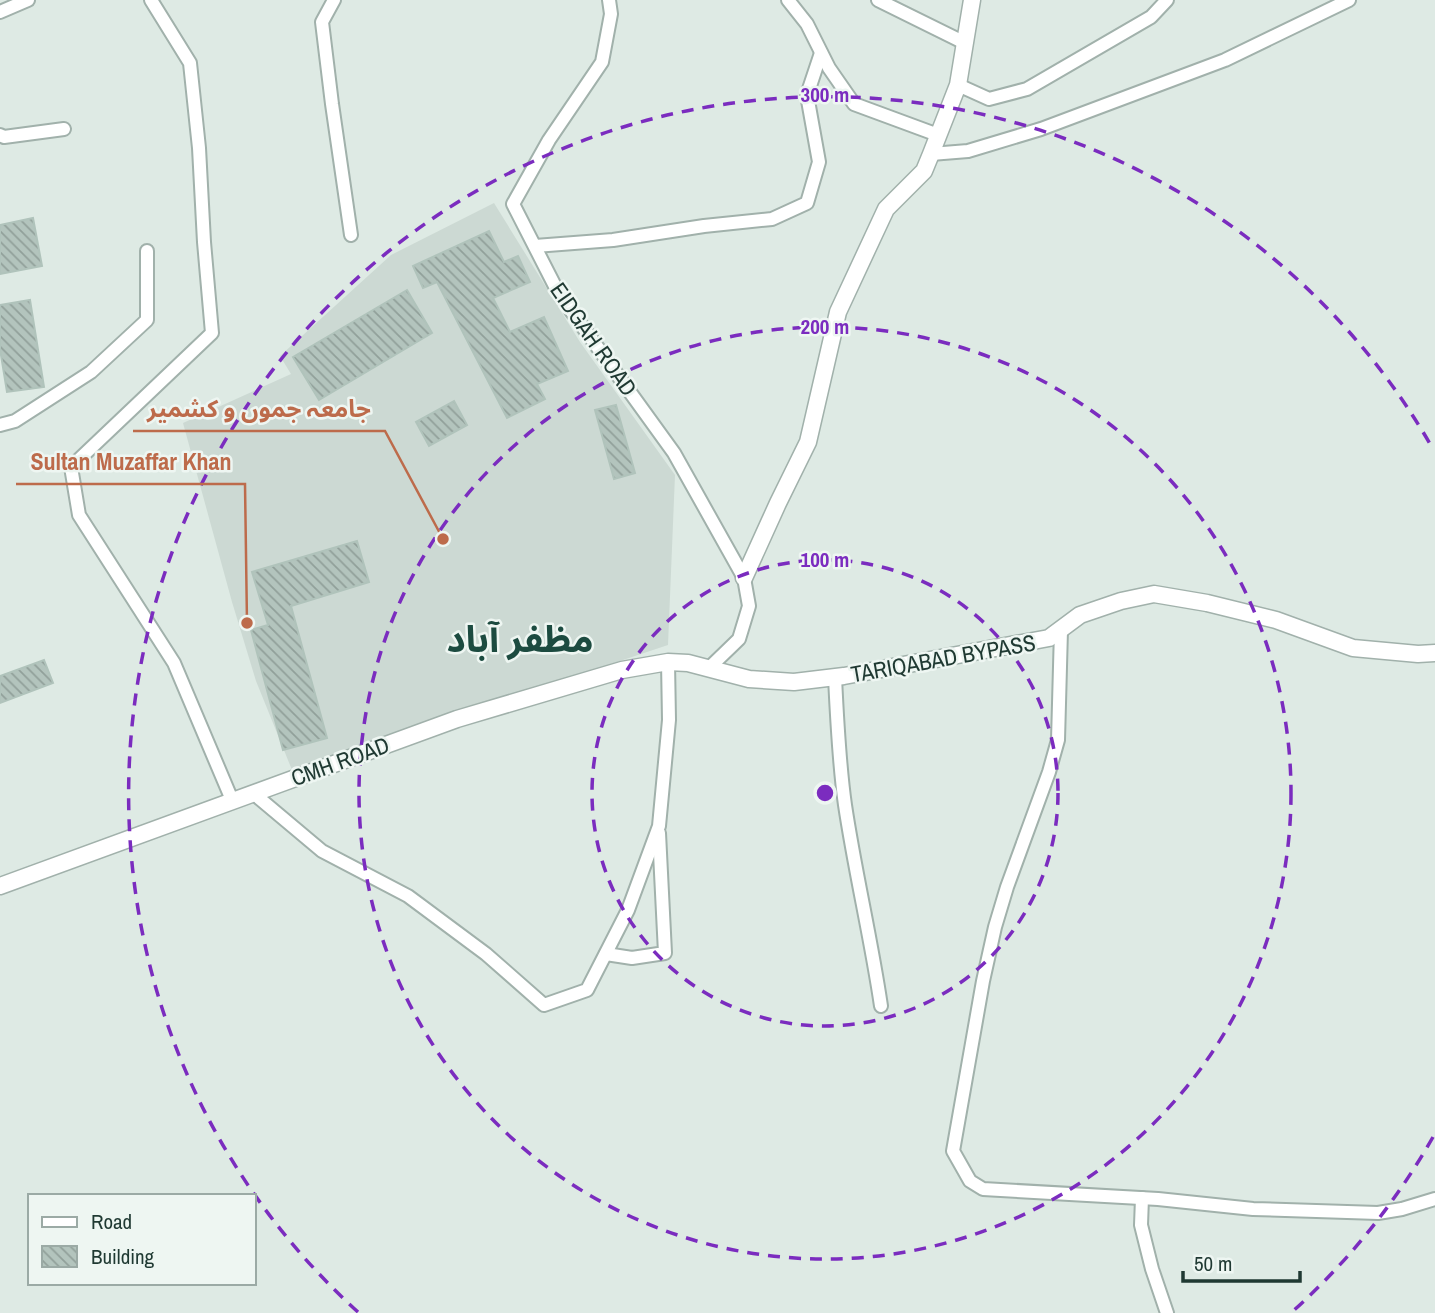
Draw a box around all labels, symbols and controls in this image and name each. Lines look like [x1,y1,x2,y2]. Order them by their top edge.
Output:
text: 300 m [801,80,849,109]
street label: EIDGAH ROAD [543,276,645,402]
text: 200 m [801,312,849,341]
callout: جامعہ جموں و کشمیر [133,386,385,431]
text: جامعہ جموں و کشمیر [146,392,371,424]
callout: Sultan Muzaffar Khan [16,439,245,484]
text: Sultan Muzaffar Khan [30,445,232,477]
text: 100 m [801,545,849,574]
district label: مظفر آباد [446,614,594,664]
street label: TARIQABAD BYPASS [848,627,1038,689]
street label: CMH ROAD [286,729,394,793]
centre of rings [813,781,837,805]
legend [28,1194,256,1285]
text: Road [91,1207,132,1236]
scale bar [1183,1240,1300,1284]
text: Building [91,1242,155,1271]
text: 50 m [1194,1249,1232,1278]

